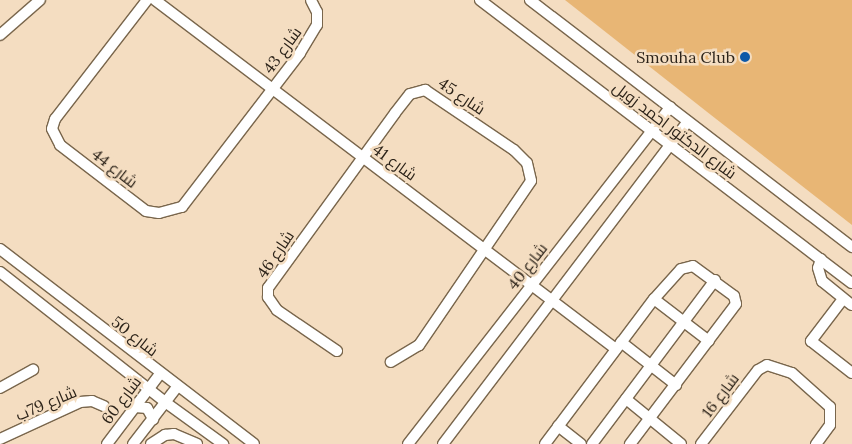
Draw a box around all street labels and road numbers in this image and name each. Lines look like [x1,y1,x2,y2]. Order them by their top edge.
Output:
street label: شارع 43 [259,23,305,77]
street label: شارع 45 [435,73,489,119]
street label: شارع الدكتور احمد زويل [609,77,741,183]
street label: شارع 41 [369,140,421,184]
street label: شارع 44 [88,144,142,192]
street label: شارع 46 [252,227,298,281]
street label: شارع 40 [503,239,551,293]
street label: شارع 50 [108,312,162,360]
street label: شارع 16 [697,369,743,421]
street label: شارع 60 [97,373,145,427]
street label: شارع 79ب [13,382,79,424]

